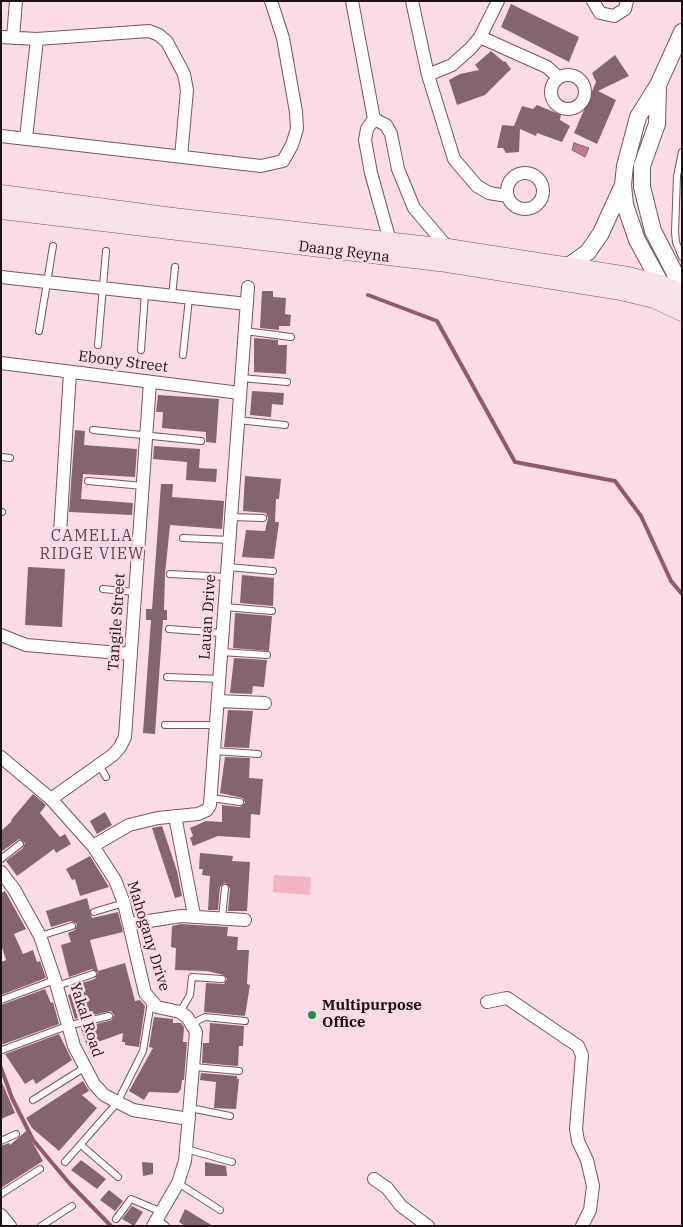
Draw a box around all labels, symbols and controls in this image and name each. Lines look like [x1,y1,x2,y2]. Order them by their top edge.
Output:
street label: Daang Reyna [297,237,391,267]
street label: Ebony Street [77,348,169,376]
district label: CAMELLA RIDGE VIEW [38,526,146,564]
street label: Tangile Street [105,572,129,672]
street label: Lauan Drive [196,574,220,660]
street label: Mahogany Drive [123,879,173,993]
street label: Yakal Road [65,980,107,1060]
place label: Multipurpose Office [322,997,422,1032]
marker: Multipurpose Office [306,1009,318,1021]

